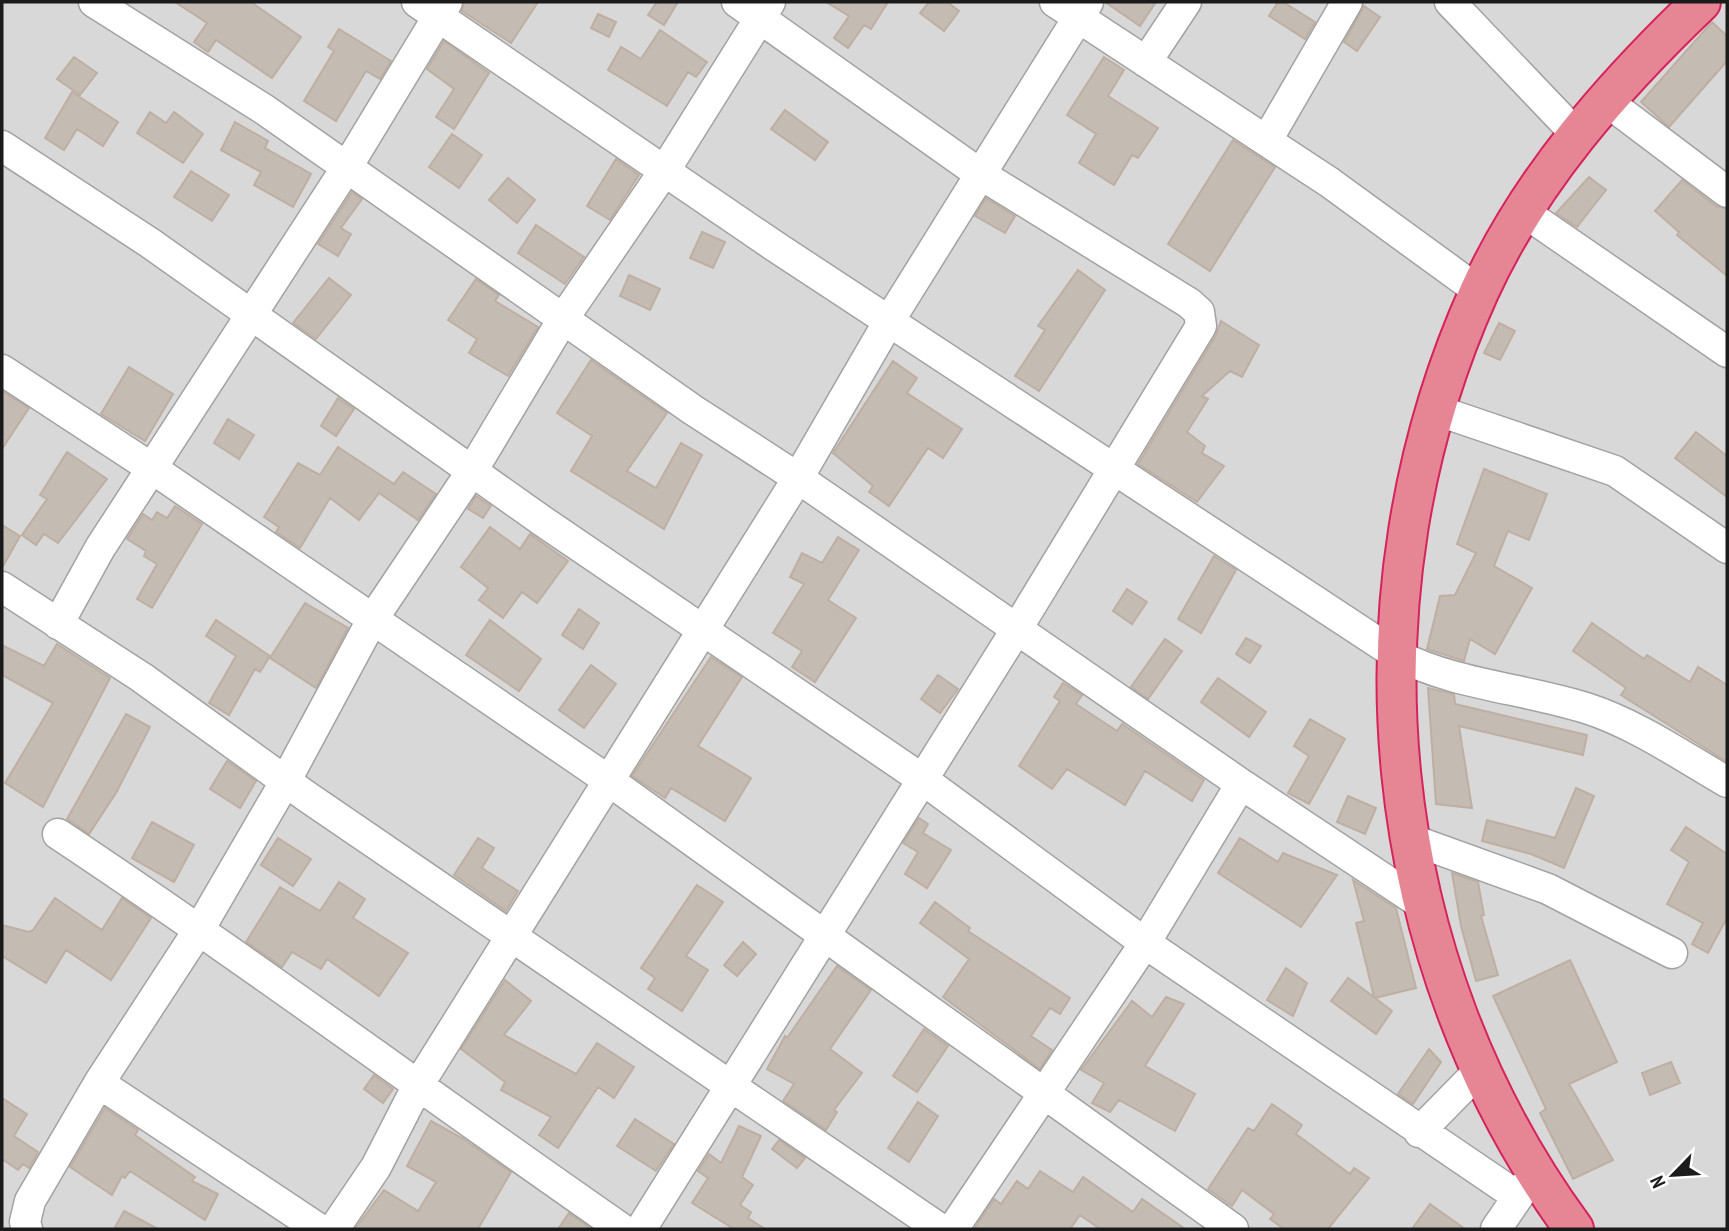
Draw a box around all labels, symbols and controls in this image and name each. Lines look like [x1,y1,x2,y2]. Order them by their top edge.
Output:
north arrow [1638,1140,1708,1210]
text: N [1645,1172,1671,1192]

